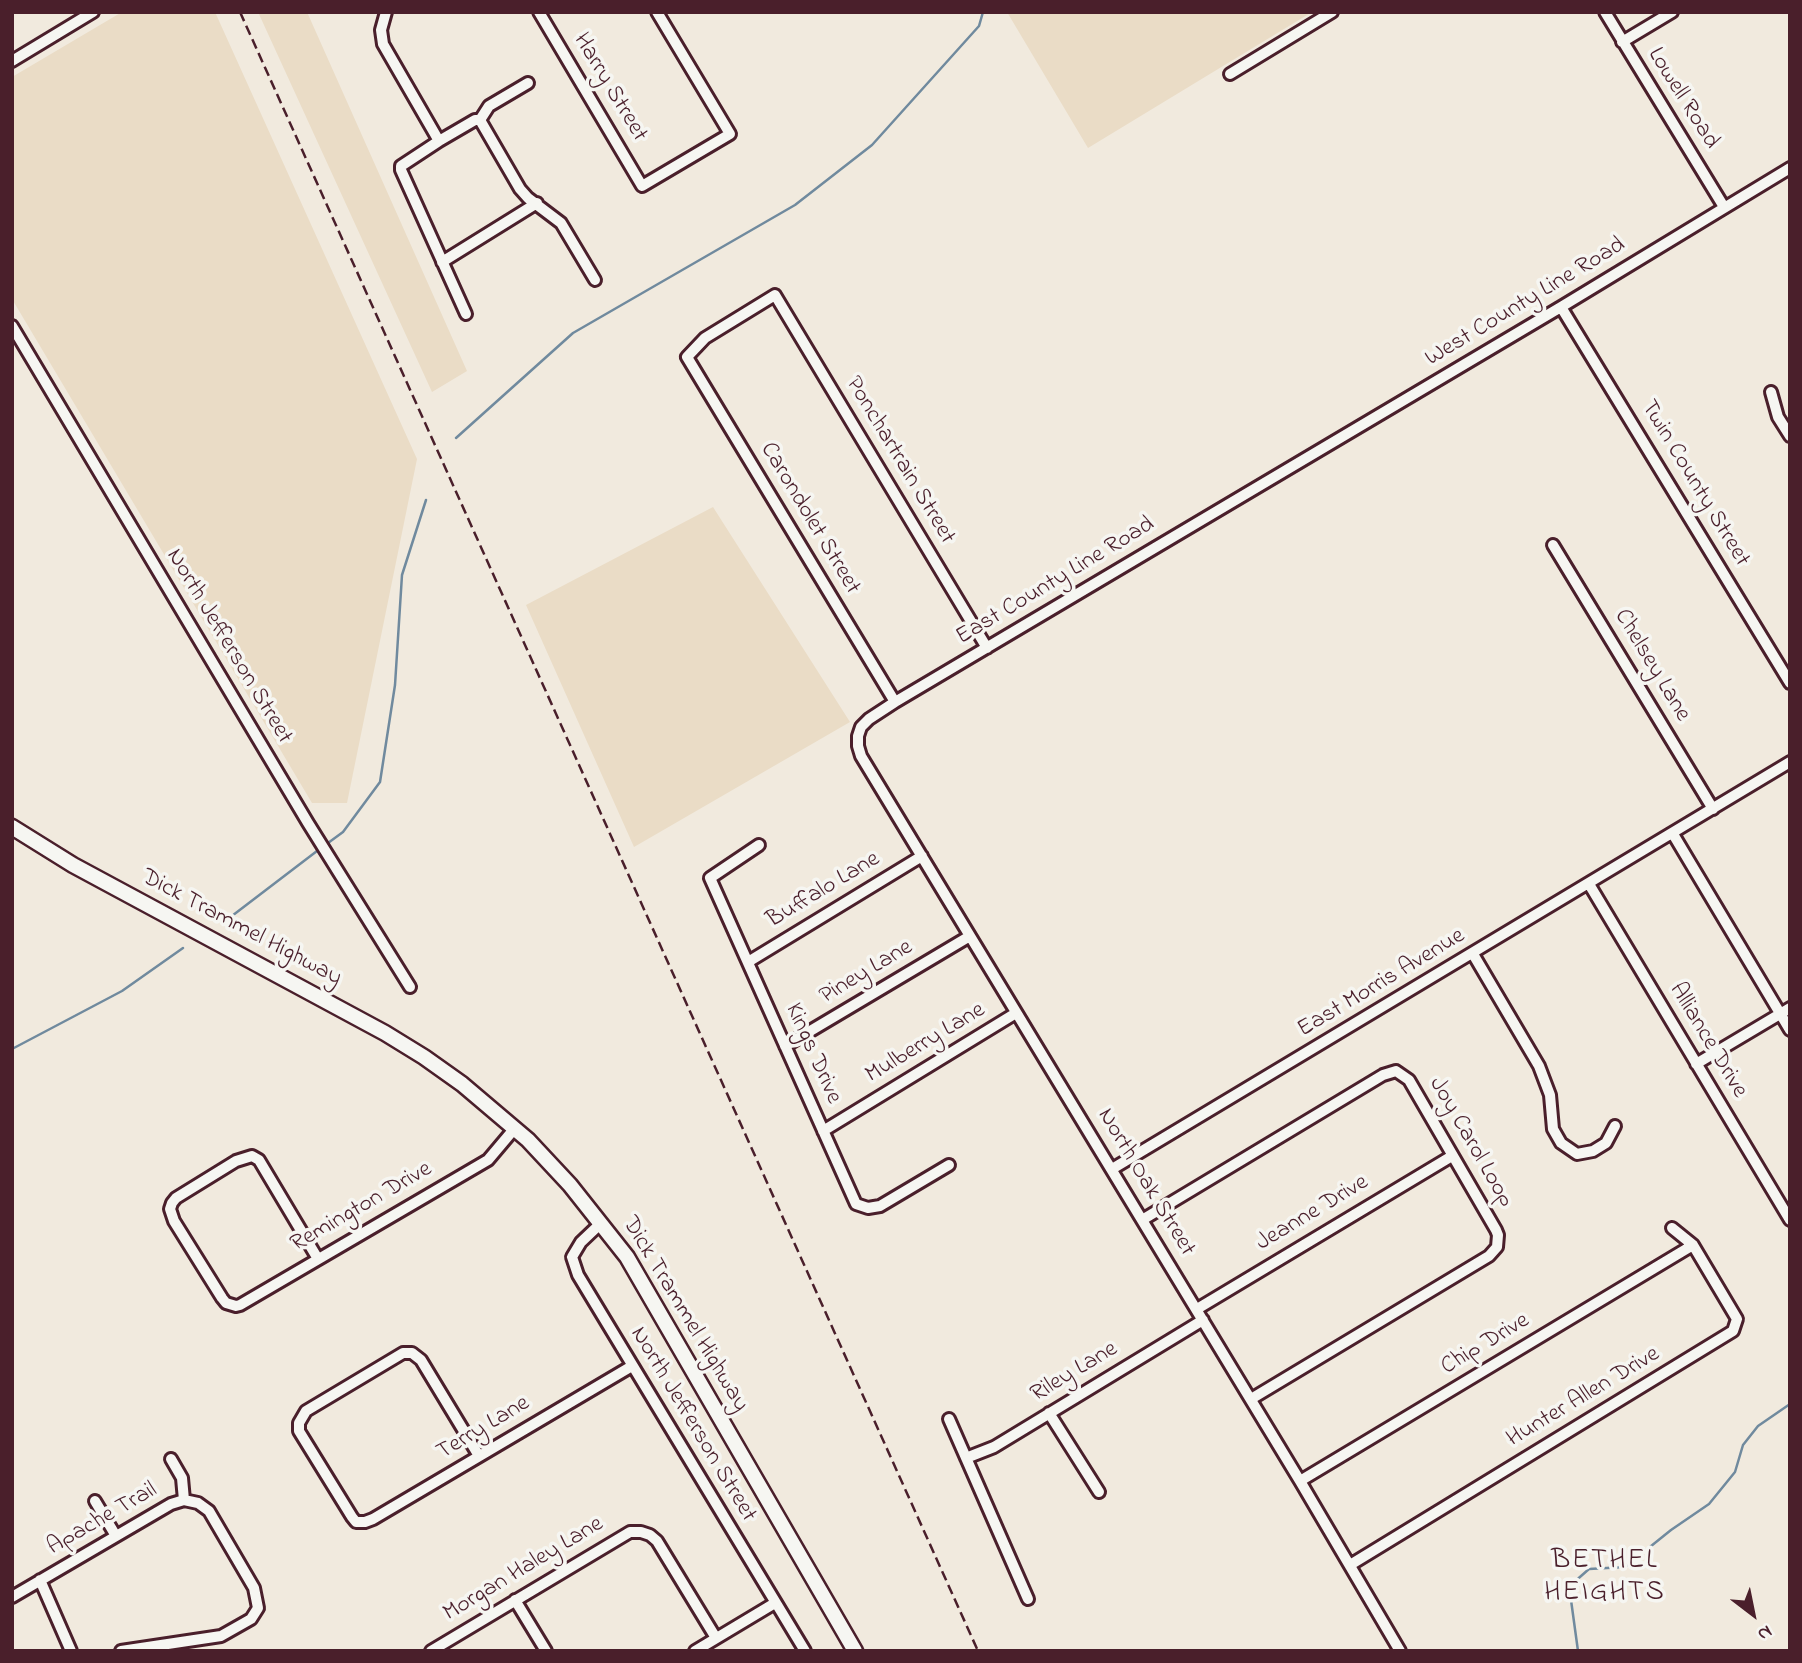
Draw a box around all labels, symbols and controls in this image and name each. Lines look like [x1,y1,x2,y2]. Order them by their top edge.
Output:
street label: Harry Street [565,28,653,148]
street label: Lowell Road [1640,43,1724,155]
street label: West County Line Road [1421,232,1631,374]
street label: Ponchartrain Street [838,372,960,550]
street label: Twin County Street [1633,395,1755,573]
street label: Carondolet Street [752,438,866,600]
street label: East County Line Road [952,511,1160,653]
street label: North Jefferson Street [158,544,298,750]
street label: Chelsey Lane [1606,605,1696,727]
street label: Buffalo Lane [762,846,886,936]
street label: Dick Trammel Highway [136,864,346,994]
street label: East Morris Avenue [1293,923,1471,1045]
street label: Piney Lane [815,934,919,1012]
street label: Alliance Drive [1661,978,1753,1104]
street label: Mulberry Lane [861,997,991,1091]
street label: Kings Drive [777,999,847,1109]
street label: Joy Carol Loop [1421,1073,1519,1213]
street label: North Oak Street [1090,1104,1200,1262]
street label: Remington Drive [286,1156,438,1260]
street label: Jeanne Drive [1252,1169,1374,1259]
street label: Dick Trammel Highway [614,1212,754,1418]
street label: Chip Drive [1437,1307,1535,1383]
street label: North Jefferson Street [622,1322,762,1528]
street label: Riley Lane [1026,1336,1124,1410]
street label: Hunter Allen Drive [1502,1341,1666,1455]
street label: Terry Lane [432,1390,536,1468]
street label: Apache Trail [43,1477,163,1563]
street label: Morgan Haley Lane [439,1511,609,1629]
district label: BETHEL HEIGHTS [1545,1545,1665,1611]
north arrow [1718,1579,1788,1649]
text: N [1752,1617,1777,1647]

